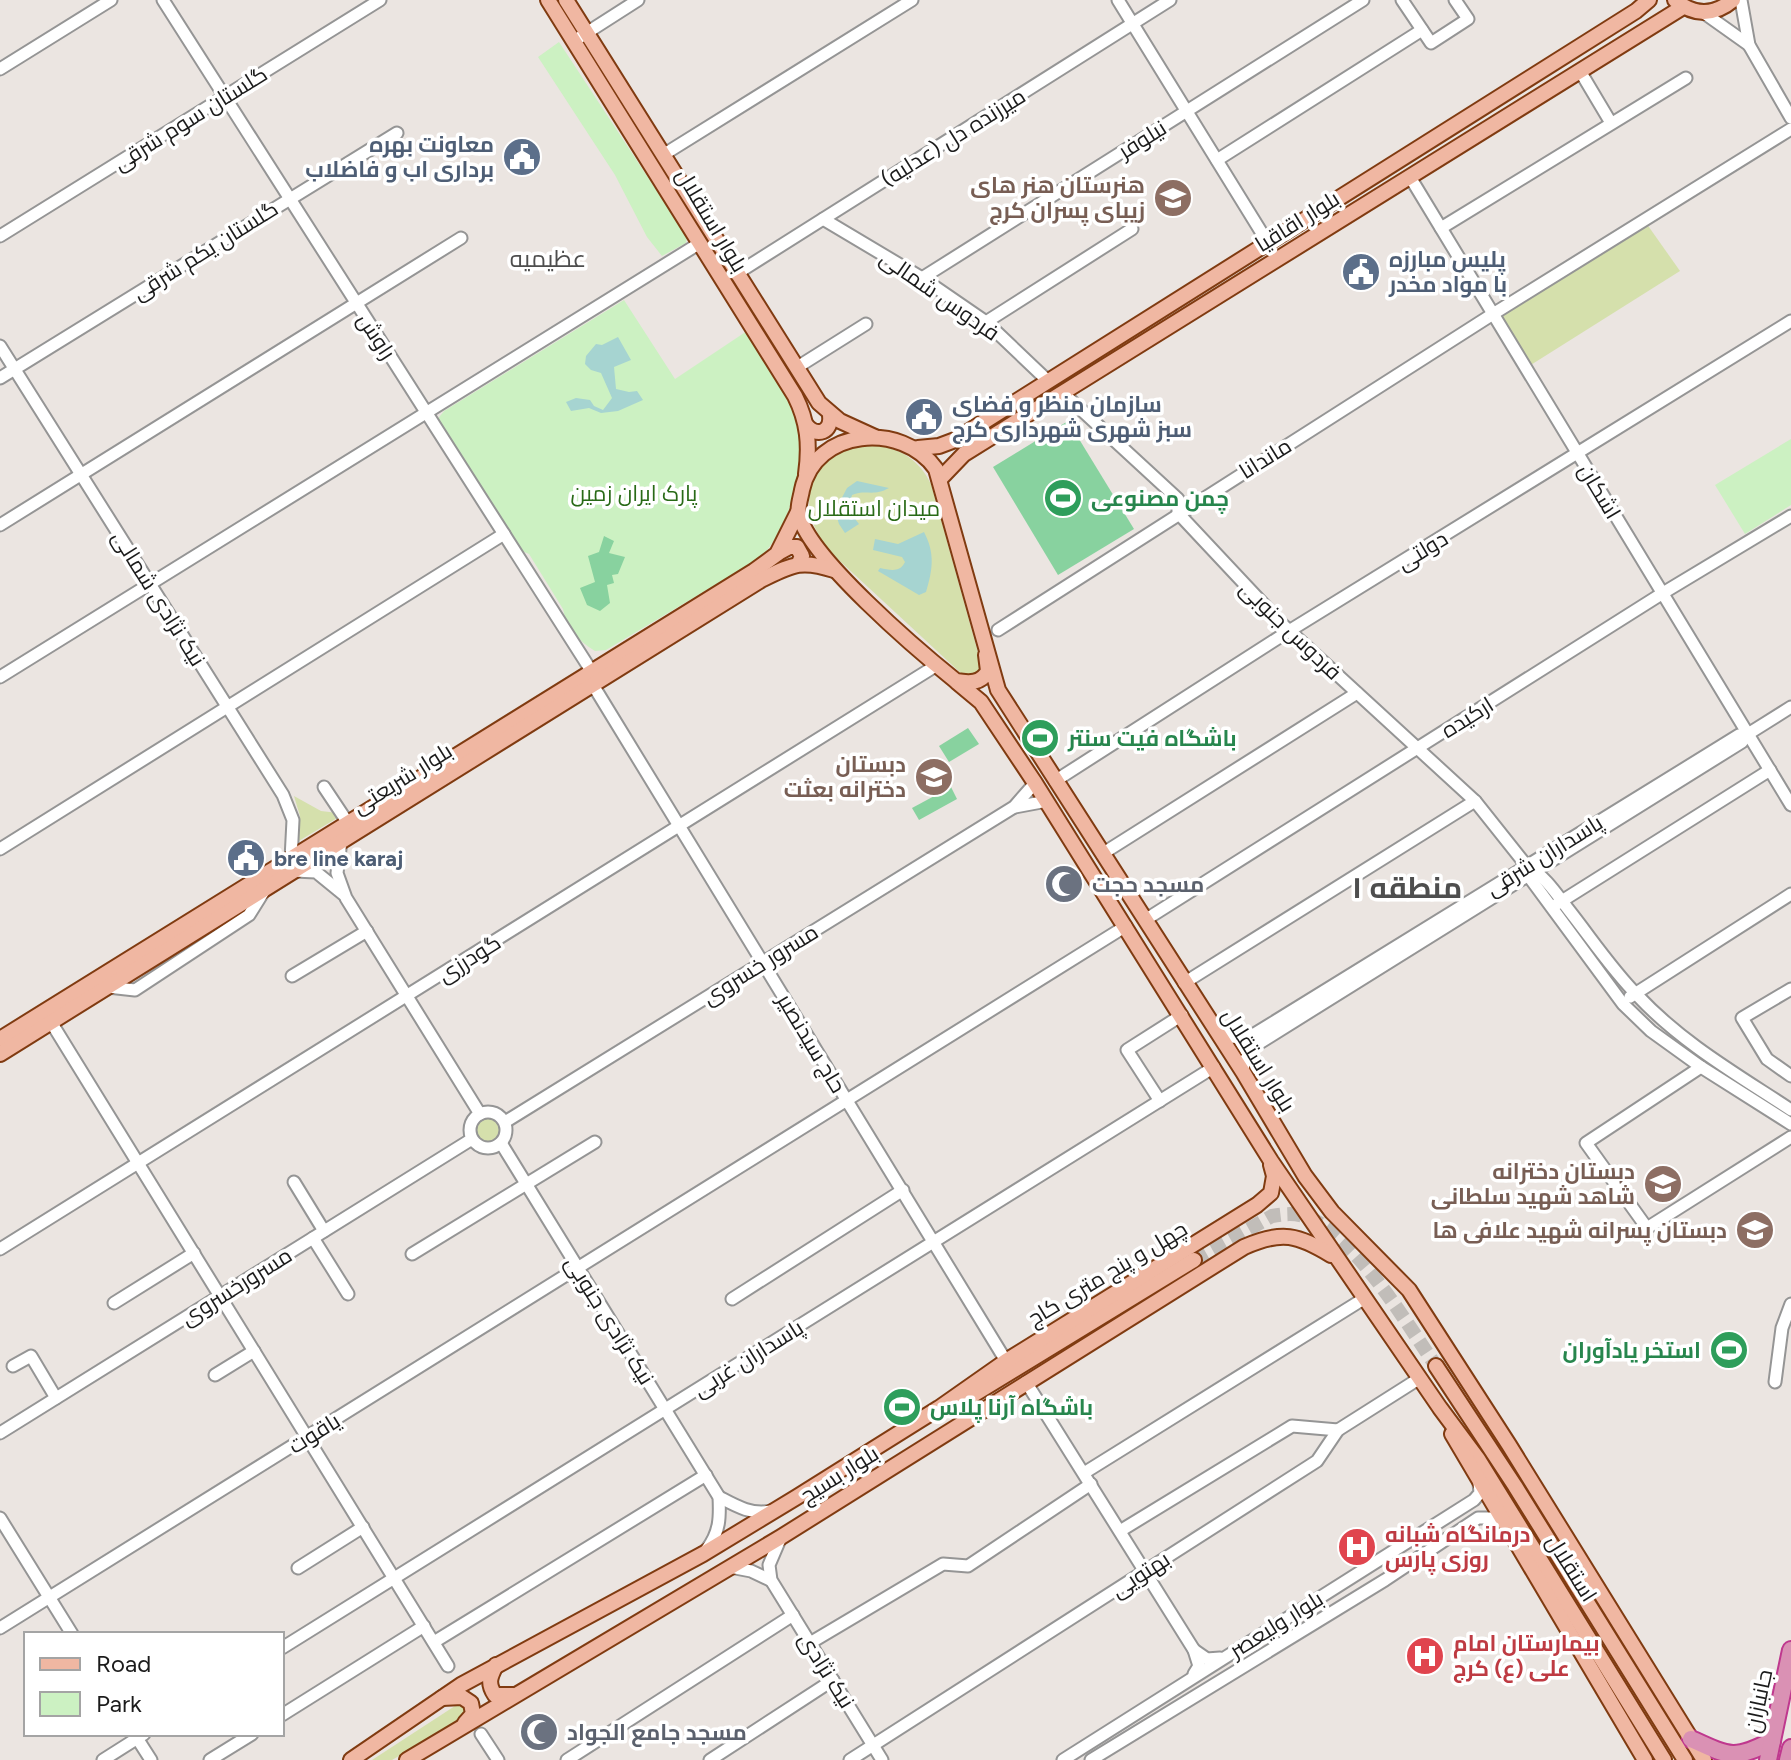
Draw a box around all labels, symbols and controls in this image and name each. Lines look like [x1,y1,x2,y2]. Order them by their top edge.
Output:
street label: گلستان سوم شرقی [108,60,273,178]
street label: میرزنده دل (عدلیه) [876,82,1030,193]
street label: نیلوفر [1111,114,1171,166]
place label: معاونت بهره برداری اب و فاضلاب [305,131,494,183]
public building icon: معاونت بهره برداری اب و فاضلاب [501,136,543,178]
street label: بلوار استقلال [670,163,753,277]
place label: هنرستان هنر های زیبای پسران کرج [970,172,1145,226]
school or university icon: هنرستان هنر های زیبای پسران کرج [1152,177,1194,219]
street label: بلوار اقاقیا [1250,185,1345,258]
street label: گلستان یکم شرقی [127,195,284,308]
district label: عظیمیه [510,244,586,273]
street label: فردوس شمالی [875,244,1005,347]
place label: پلیس مبارزه با مواد مخدر [1388,246,1507,298]
public building icon: پلیس مبارزه با مواد مخدر [1340,251,1382,293]
street label: راوش [352,308,402,365]
place label: سازمان منظر و فضای سبز شهری شهرداری کرج [952,391,1192,444]
public building icon: سازمان منظر و فضای سبز شهری شهرداری کرج [903,396,945,438]
street label: ماندانا [1234,432,1296,485]
street label: اشکان [1573,459,1627,524]
sports icon: چمن مصنوعی [1042,477,1084,519]
park label: پارک ایران زمین [571,480,698,508]
place label: چمن مصنوعی [1091,485,1229,514]
park label: میدان استقلال [808,495,940,522]
street label: نیک نژادی شمالی [106,525,211,671]
street label: دولتی [1392,525,1453,576]
street label: فردوس جنوبی [1234,575,1347,686]
street label: ارکیده [1436,691,1498,744]
sports icon: باشگاه فیت سنتر [1019,717,1061,759]
place label: باشگاه فیت سنتر [1067,725,1237,752]
street label: بلوار شریعتی [347,737,457,820]
place label: دبستان دخترانه بعثت [784,751,906,803]
school or university icon: دبستان دخترانه بعثت [913,756,955,798]
street label: پاسداران شرقی [1481,809,1608,903]
public building icon: bre line karaj [225,837,267,879]
place label: bre line karaj [274,845,403,872]
mosque icon: مسجد حجت [1043,863,1085,905]
district label: منطقه ۱ [1352,869,1462,906]
place label: مسجد حجت [1092,871,1204,898]
street label: مسرور خسروی [697,918,823,1011]
street label: گودرزی [433,929,506,988]
street label: حاج سیدنصیر [770,987,852,1098]
street label: بلوار استقلال [1216,1004,1301,1117]
place label: دبستان دخترانه شاهد شهید سلطانی [1431,1158,1635,1210]
school or university icon: دبستان دخترانه شاهد شهید سلطانی [1642,1163,1684,1205]
school or university icon: دبستان پسرانه شهید علافی ها [1734,1209,1776,1251]
street label: چهل و پنج متری کاج [1022,1215,1193,1333]
place label: دبستان پسرانه شهید علافی ها [1433,1217,1727,1246]
street label: مسرورخسروی [176,1242,297,1331]
street label: نیک نژادی جنوبی [559,1251,660,1390]
street label: پاسداران غربی [688,1314,809,1404]
sports icon: استخر یادآوران [1708,1329,1750,1371]
place label: استخر یادآوران [1563,1337,1701,1364]
sports icon: باشگاه آرنا پلاس [881,1386,923,1428]
place label: باشگاه آرنا پلاس [930,1394,1093,1423]
street label: یاقوت [283,1407,345,1460]
street label: بلوار بسیج [795,1440,884,1510]
place label: درمانگاه شبانه روزی پارس [1385,1521,1531,1575]
hospital icon: درمانگاه شبانه روزی پارس [1336,1526,1378,1568]
street label: استقلال [1541,1530,1603,1607]
street label: بهتویی [1106,1545,1175,1603]
street label: بلوار ولیعصر [1223,1585,1328,1665]
street label: نیک نژادی [793,1627,860,1713]
place label: بیمارستان امام علی (ع) کرج [1453,1630,1600,1683]
legend [24,1632,284,1736]
hospital icon: بیمارستان امام علی (ع) کرج [1404,1635,1446,1677]
text: Road [96,1649,151,1678]
street label: جانبازان [1739,1667,1778,1735]
text: Park [96,1689,142,1718]
mosque icon: مسجد جامع الجواد [518,1711,560,1753]
place label: مسجد جامع الجواد [567,1719,747,1747]

